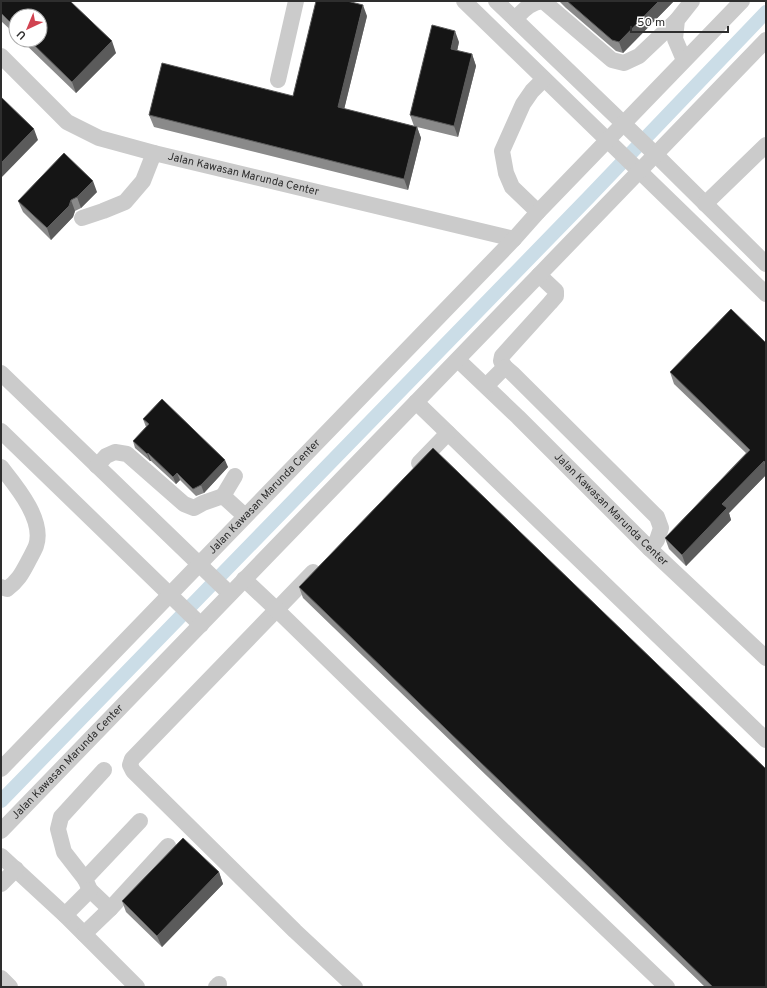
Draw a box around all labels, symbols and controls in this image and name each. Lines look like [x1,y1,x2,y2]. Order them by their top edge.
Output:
north arrow [8,8,48,48]
scale bar [631,8,728,34]
text: 50 m [637,15,665,31]
text: U [14,27,29,42]
street label: Jalan Kawasan Marunda Center [166,150,321,199]
street label: Jalan Kawasan Marunda Center [206,436,324,557]
street label: Jalan Kawasan Marunda Center [551,450,671,570]
street label: Jalan Kawasan Marunda Center [9,701,127,823]

